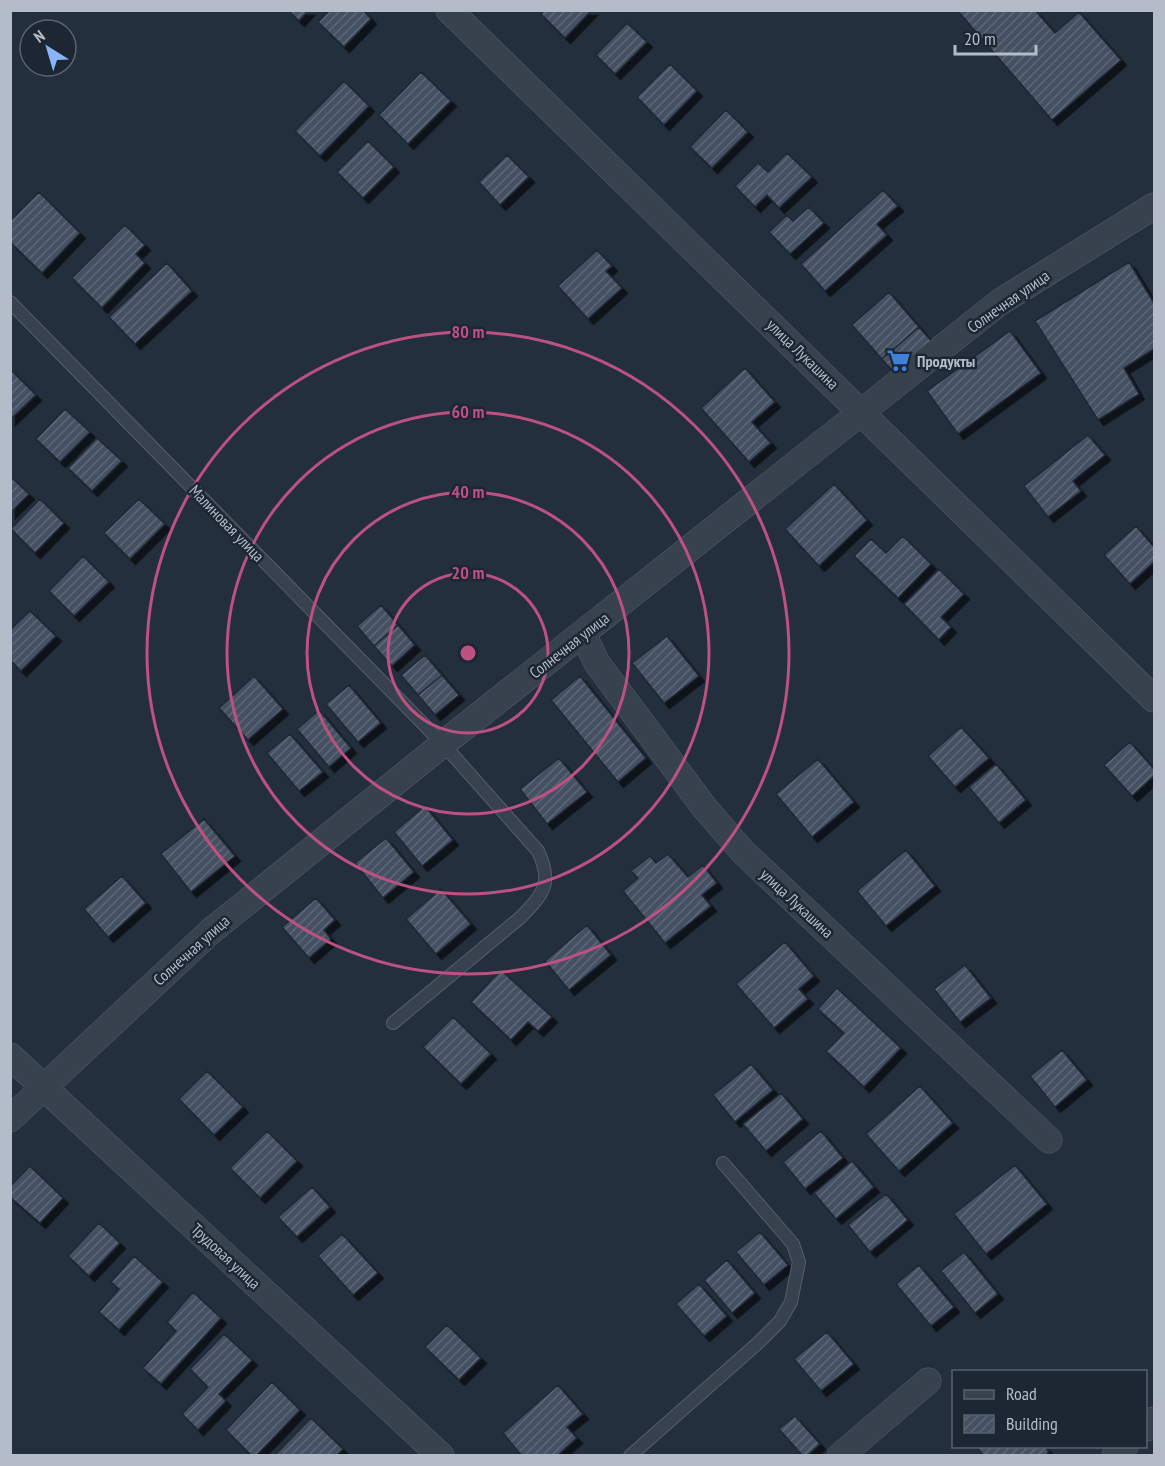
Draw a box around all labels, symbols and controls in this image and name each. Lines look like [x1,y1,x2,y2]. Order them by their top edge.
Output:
north arrow [18,18,78,78]
scale bar [955,18,1036,56]
text: N [30,25,48,47]
text: 20 m [964,27,996,50]
street label: Солнечная улица [963,265,1053,337]
street label: улица Лукашина [763,315,843,393]
text: 80 m [452,320,484,343]
supermarket icon: Продукты [886,348,912,374]
place label: Продукты [917,351,975,371]
text: 60 m [452,400,484,423]
street label: Малиновая улица [185,480,269,566]
text: 40 m [452,480,484,503]
text: 20 m [452,561,484,584]
street label: Солнечная улица [525,608,613,682]
centre of rings [458,643,478,663]
street label: улица Лукашина [756,864,838,942]
street label: Солнечная улица [149,910,233,990]
street label: Трудовая улица [187,1219,265,1293]
legend [952,1370,1147,1448]
text: Road [1006,1382,1037,1405]
text: Building [1006,1412,1058,1435]

